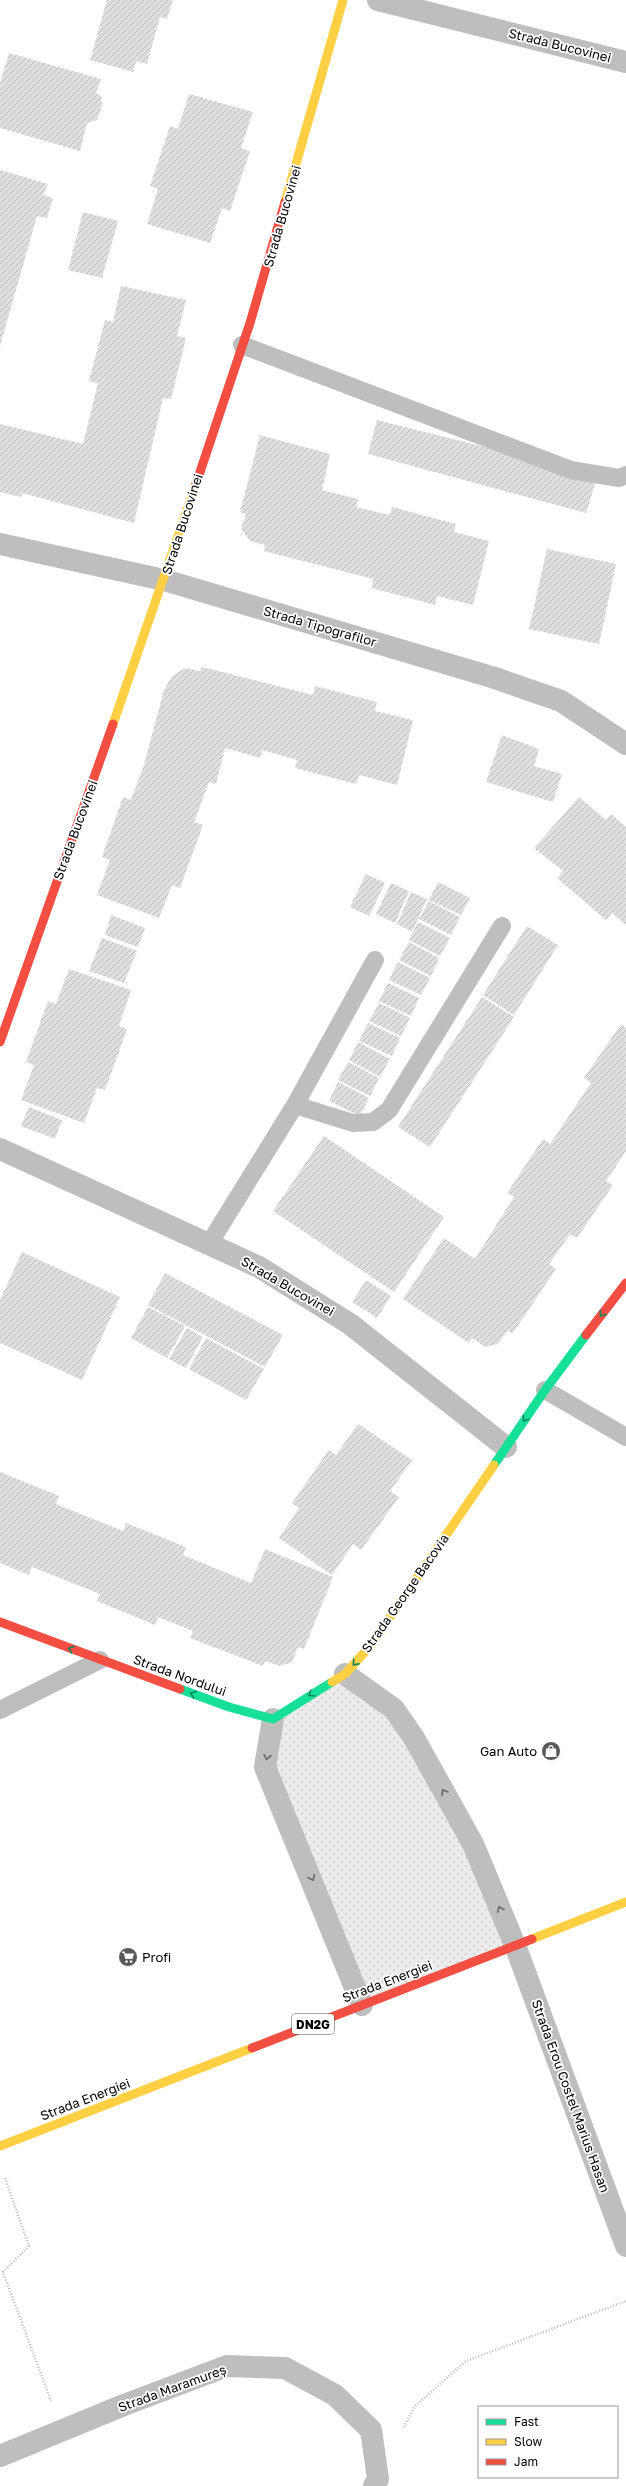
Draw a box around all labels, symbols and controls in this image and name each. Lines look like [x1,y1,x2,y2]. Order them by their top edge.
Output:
street label: Strada Bucovinei [507,25,613,65]
street label: Strada Bucovinei [260,163,304,269]
street label: Strada Bucovinei [158,472,206,576]
street label: Strada Tipografilor [262,602,378,650]
street label: Strada Bucovinei [50,778,100,882]
street label: Strada Bucovinei [238,1253,338,1319]
one-way arrow [600,1309,607,1316]
one-way arrow [523,1414,530,1421]
street label: Strada George Bacovia [358,1531,452,1655]
one-way arrow [67,1645,74,1653]
street label: Strada Nordului [131,1651,229,1699]
one-way arrow [352,1658,360,1666]
one-way arrow [308,1689,315,1696]
one-way arrow [189,1690,196,1698]
shop icon: Gan Auto [540,1740,562,1762]
place label: Gan Auto [480,1743,537,1759]
one-way arrow [263,1754,272,1760]
one-way arrow [441,1789,449,1797]
one-way arrow [307,1874,315,1881]
one-way arrow [497,1906,505,1913]
supermarket icon: Profi [117,1946,139,1968]
place label: Profi [142,1949,171,1965]
street label: Strada Energiei [340,1957,434,2005]
street label: Strada Erou Costel Marius Hasan [529,1997,613,2195]
road number: DN2G [292,2014,334,2034]
street label: Strada Energiei [38,2075,132,2123]
street label: Strada Maramureș [116,2361,228,2415]
legend [478,2406,618,2478]
text: Fast [514,2414,539,2429]
text: Slow [514,2434,542,2449]
text: Jam [514,2454,538,2469]

